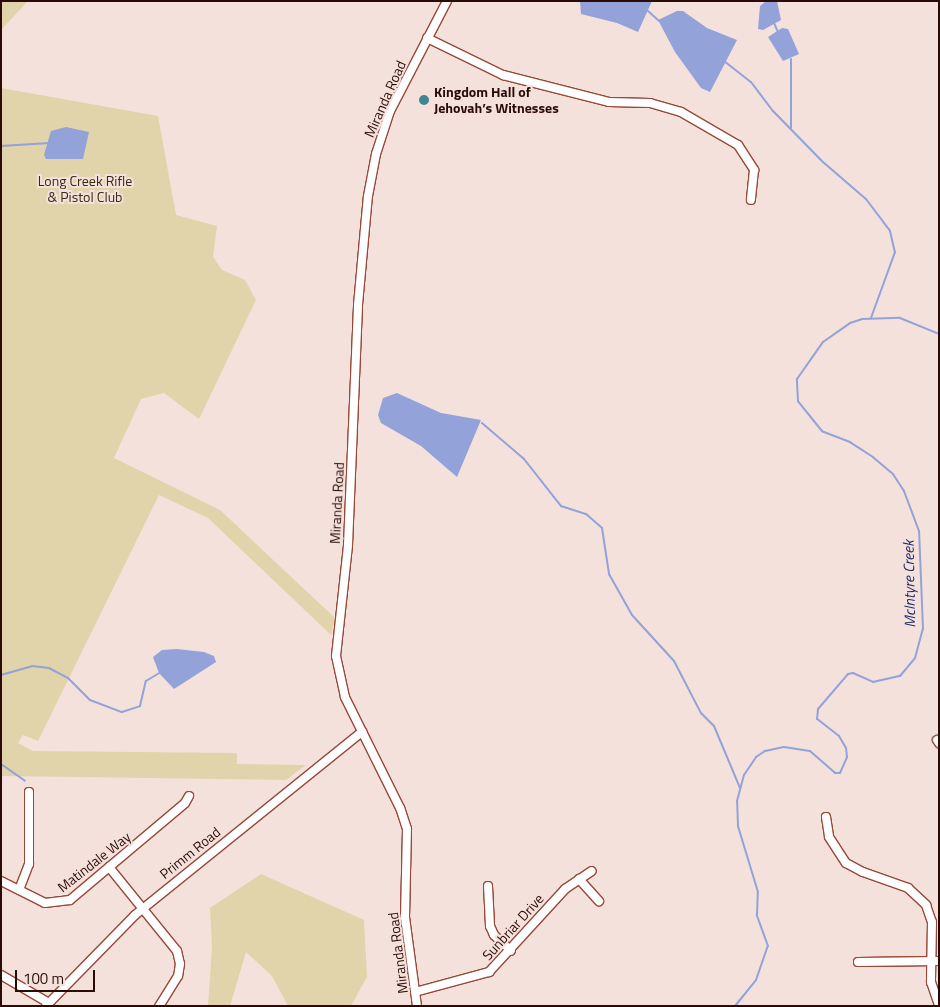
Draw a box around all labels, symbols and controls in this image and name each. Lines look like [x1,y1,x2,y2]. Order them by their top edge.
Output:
street label: Miranda Road [361,58,409,140]
place label: Kingdom Hall of Jehovah’s Witnesses [434,84,559,116]
marker: Kingdom Hall of Jehovah’s Witnesses [418,94,430,106]
park label: Long Creek Rifle & Pistol Club [38,173,132,206]
street label: Miranda Road [326,462,348,544]
water label: McIntyre Creek [899,540,919,628]
street label: Primm Road [156,823,224,883]
street label: Matindale Way [54,828,134,896]
street label: Sunbriar Drive [479,890,547,964]
street label: Miranda Road [385,911,411,995]
scale bar [18,960,98,992]
text: 100 m [23,967,64,990]

